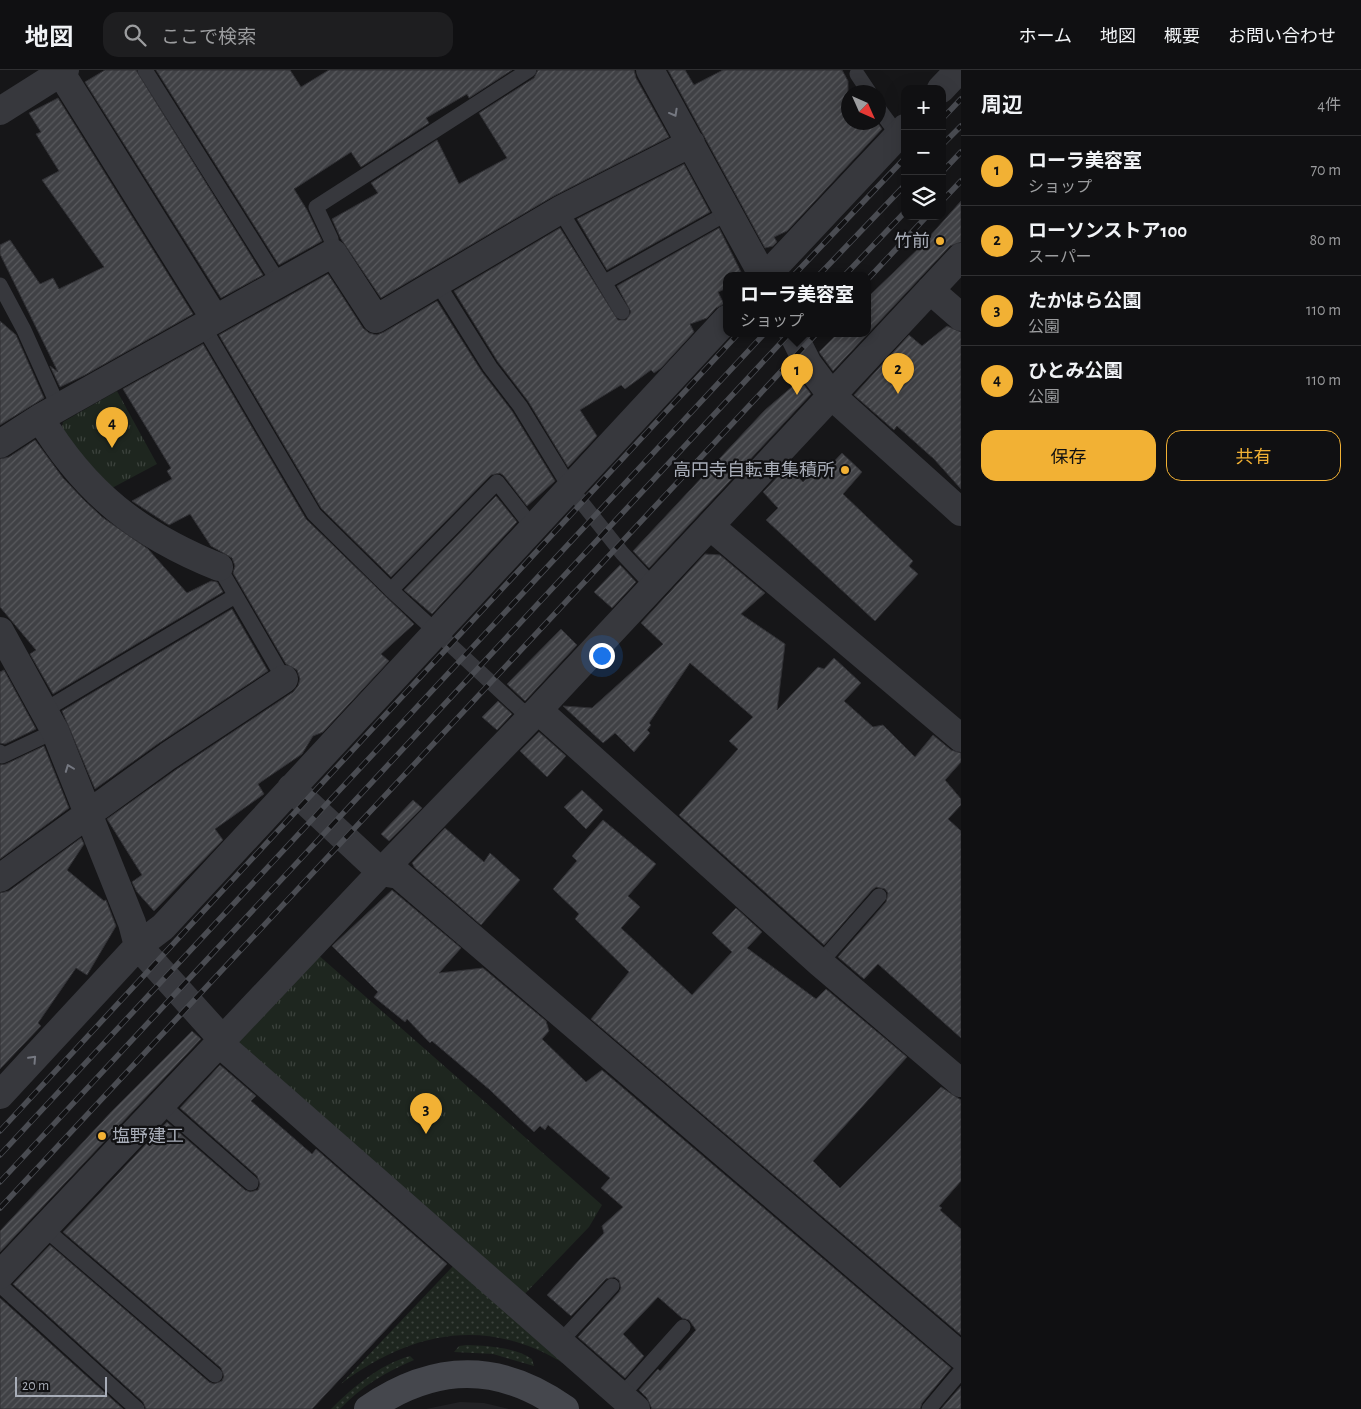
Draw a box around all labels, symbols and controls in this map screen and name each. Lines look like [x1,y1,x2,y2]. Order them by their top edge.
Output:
search box [103,12,453,57]
icon: search [121,21,149,49]
text: 地図 [25,26,73,50]
text: ここで検索 [161,28,256,47]
text: ホーム [1019,28,1072,46]
text: 地図 [1100,28,1136,46]
text: 概要 [1164,28,1200,46]
text: お問い合わせ [1228,28,1336,46]
north arrow [841,85,886,130]
map controls [901,85,946,220]
button: + [901,85,946,130]
text: 周辺 [981,95,1023,116]
text: 4件 [1317,97,1341,113]
one-way arrow [668,107,678,116]
button: − [901,130,946,175]
text: ローラ美容室 [1028,152,1142,171]
text: 1 [994,162,1000,178]
text: 70 m [1310,162,1341,178]
button: layers [901,175,946,220]
text: ショップ [1028,179,1092,195]
text: ローソンストア100 [1028,222,1187,241]
place label: 竹前 [894,231,930,251]
text: 2 [993,232,1001,248]
text: 80 m [1310,232,1341,248]
marker: 竹前 [934,235,946,247]
text: スーパー [1028,249,1092,265]
popup [723,272,871,337]
text: ローラ美容室 [740,286,854,305]
text: たかはら公園 [1028,292,1141,311]
text: 3 [994,302,1000,318]
text: 110 m [1306,302,1341,318]
text: ショップ [740,313,804,329]
text: 公園 [1028,319,1060,335]
pin: 2 [882,353,914,394]
pin: 1 [781,354,813,395]
text: ひとみ公園 [1028,362,1122,381]
text: 4 [993,372,1001,388]
text: 110 m [1306,372,1341,388]
text: 公園 [1028,389,1060,405]
pin: 4 [96,407,128,448]
button: 保存 [981,430,1156,481]
button: 共有 [1166,430,1341,481]
place label: 高円寺自転車集積所 [673,460,835,480]
marker: 高円寺自転車集積所 [839,464,851,476]
your location [589,643,615,669]
one-way arrow [65,764,75,773]
one-way arrow [27,1056,36,1065]
pin: 3 [410,1093,442,1134]
place label: 塩野建工 [112,1126,184,1146]
marker: 塩野建工 [96,1130,108,1142]
scale bar [15,1374,108,1397]
text: 20 m [22,1379,49,1393]

